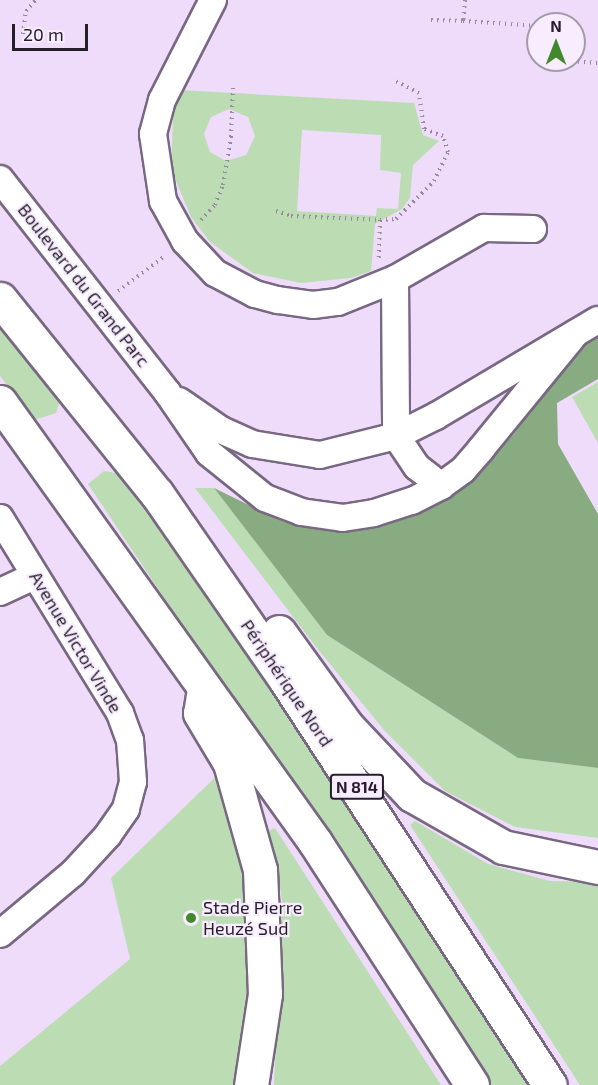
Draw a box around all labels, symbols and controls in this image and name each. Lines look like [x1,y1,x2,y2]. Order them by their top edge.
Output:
scale bar [15,12,92,50]
north arrow [526,12,586,72]
text: N [550,16,562,35]
text: 20 m [23,23,64,45]
street label: Boulevard du Grand Parc [14,199,154,371]
street label: Avenue Victor Vinde [25,567,127,717]
street label: Périphérique Nord [237,615,337,751]
road number: N 814 [328,774,386,800]
place label: Stade Pierre Heuzé Sud [203,897,302,940]
marker: Stade Pierre Heuzé Sud [184,911,198,925]

